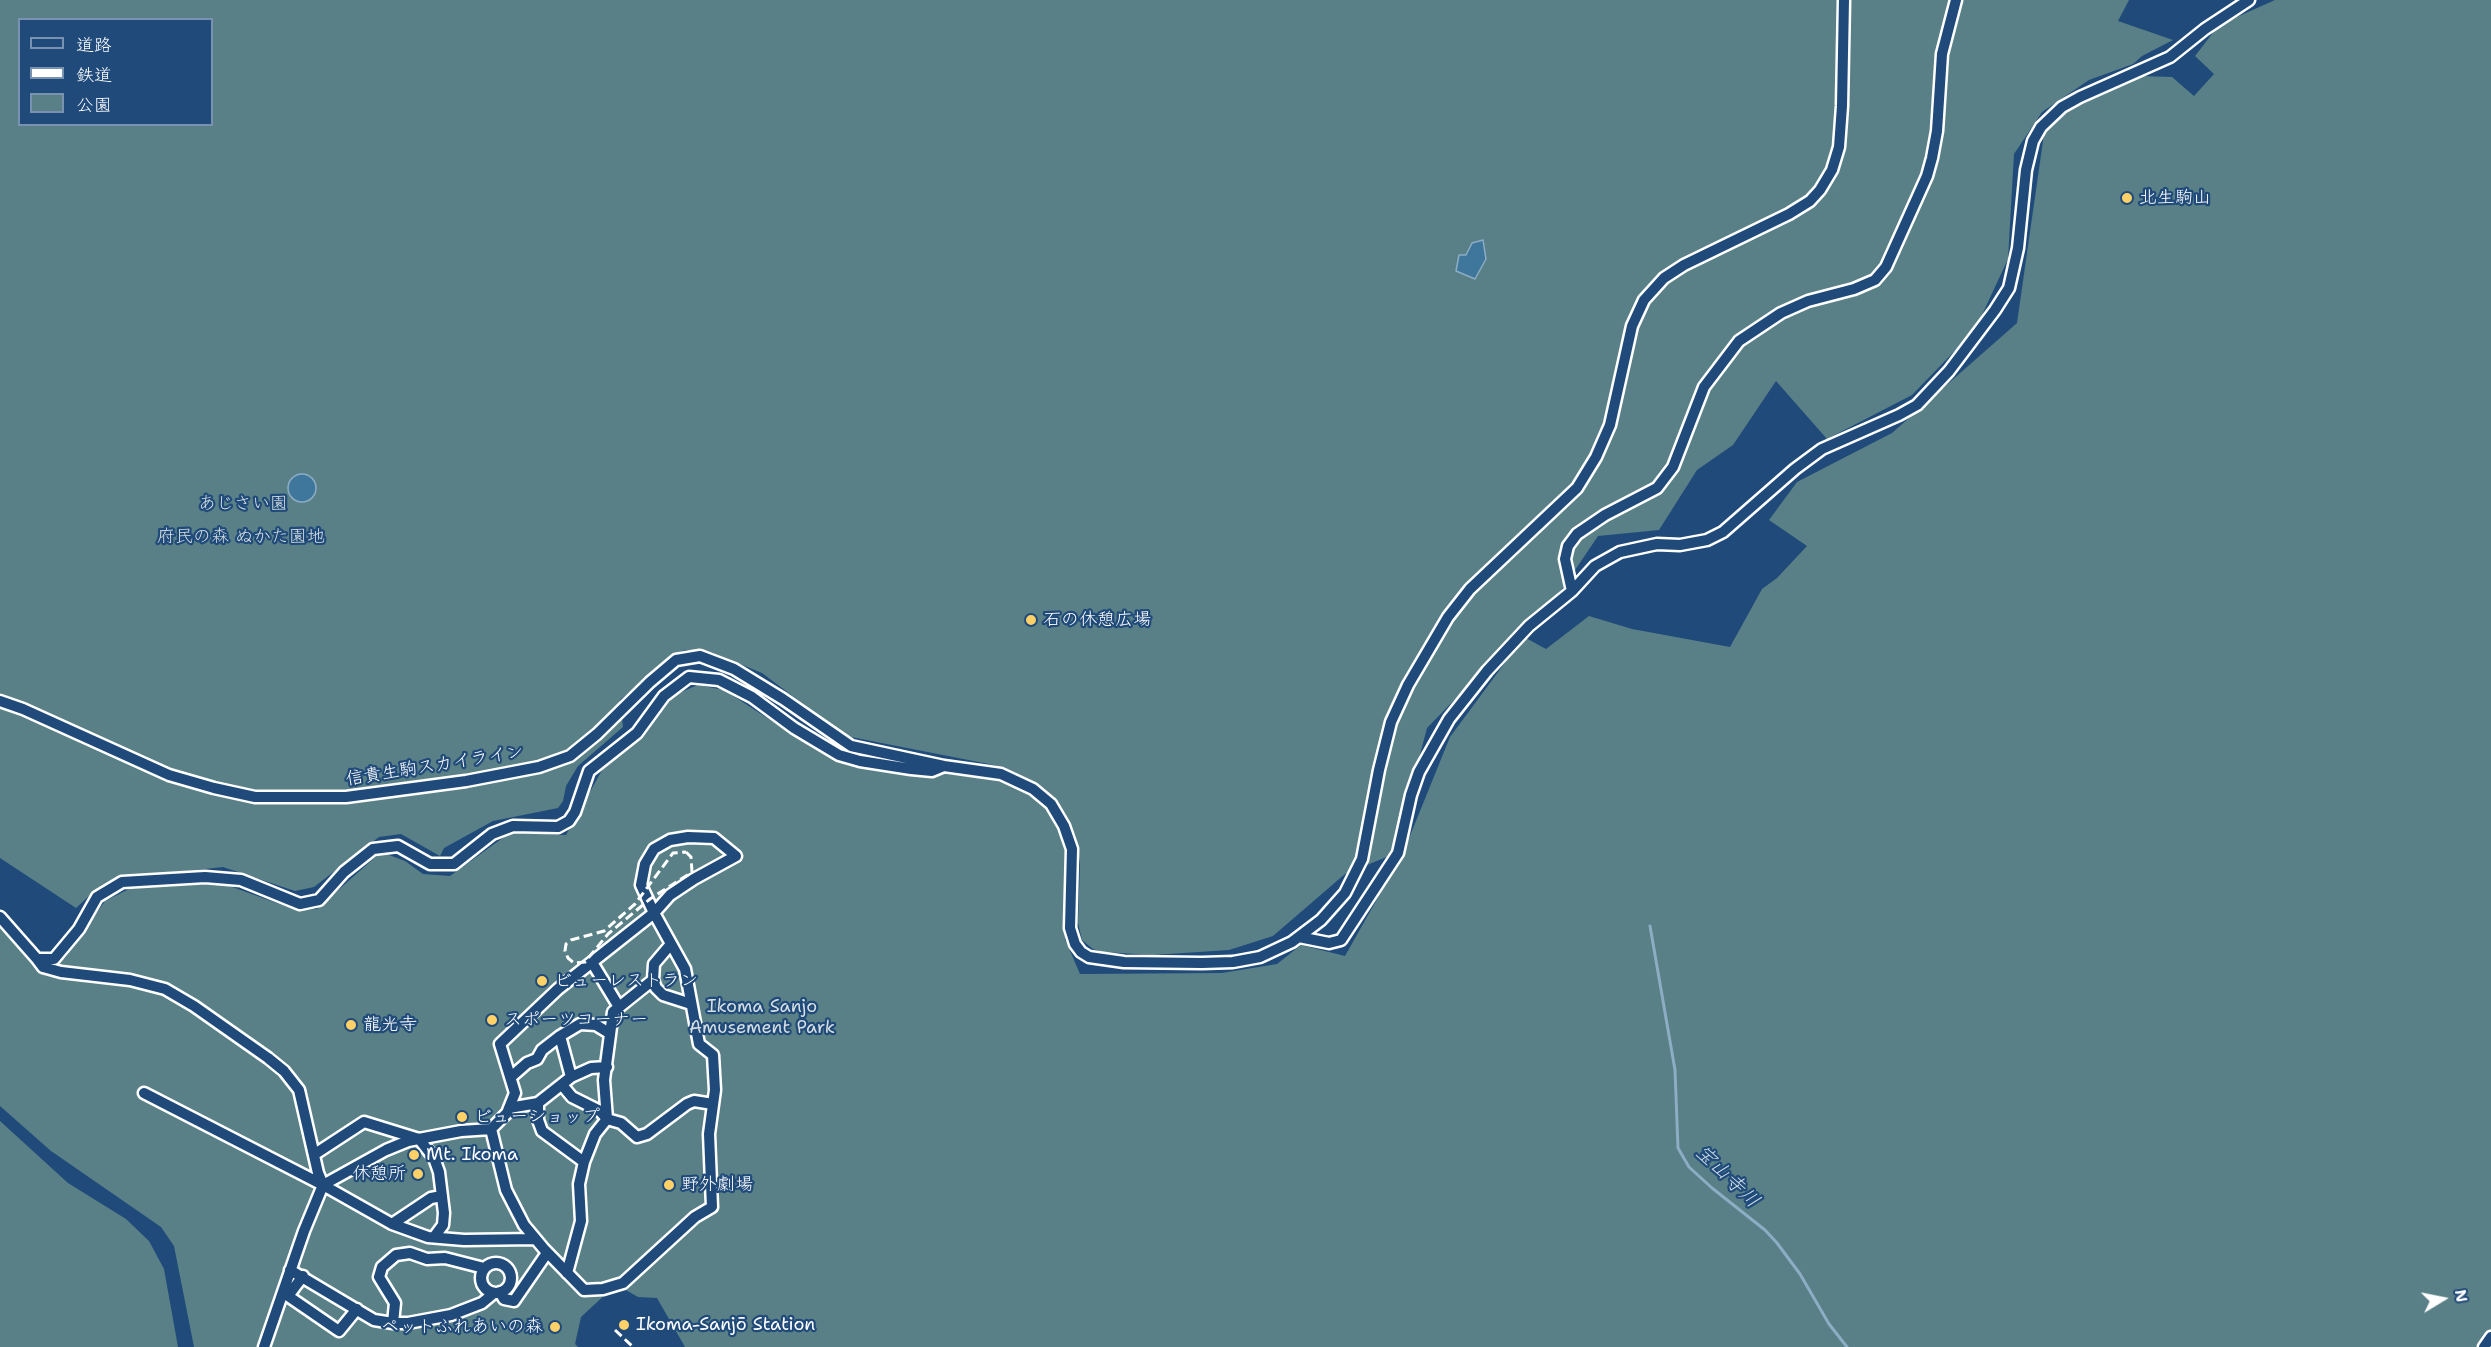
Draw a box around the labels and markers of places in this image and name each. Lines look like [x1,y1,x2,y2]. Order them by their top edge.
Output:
place label: 北生駒山 [2139,187,2211,209]
marker: 北生駒山 [2120,191,2134,205]
place label: 石の休憩広場 [1043,609,1151,631]
marker: 石の休憩広場 [1024,613,1038,627]
place label: ビューレストラン [554,970,698,992]
marker: ビューレストラン [535,974,549,988]
place label: スポーツコーナー [504,1009,648,1031]
marker: スポーツコーナー [485,1013,499,1027]
place label: 龍光寺 [363,1014,417,1036]
marker: 龍光寺 [344,1018,358,1032]
place label: ビューショップ [474,1106,600,1128]
marker: ビューショップ [455,1110,469,1124]
place label: Mt. Ikoma [426,1144,518,1166]
marker: Mt. Ikoma [407,1148,421,1162]
place label: 休憩所 [352,1163,406,1185]
marker: 休憩所 [411,1167,425,1181]
place label: 野外劇場 [681,1174,753,1196]
marker: 野外劇場 [662,1178,676,1192]
place label: Ikoma-Sanjō Station [636,1314,815,1336]
place label: ペットふれあいの森 [381,1316,543,1338]
marker: Ikoma-Sanjō Station [617,1318,631,1332]
marker: ペットふれあいの森 [548,1320,562,1334]

